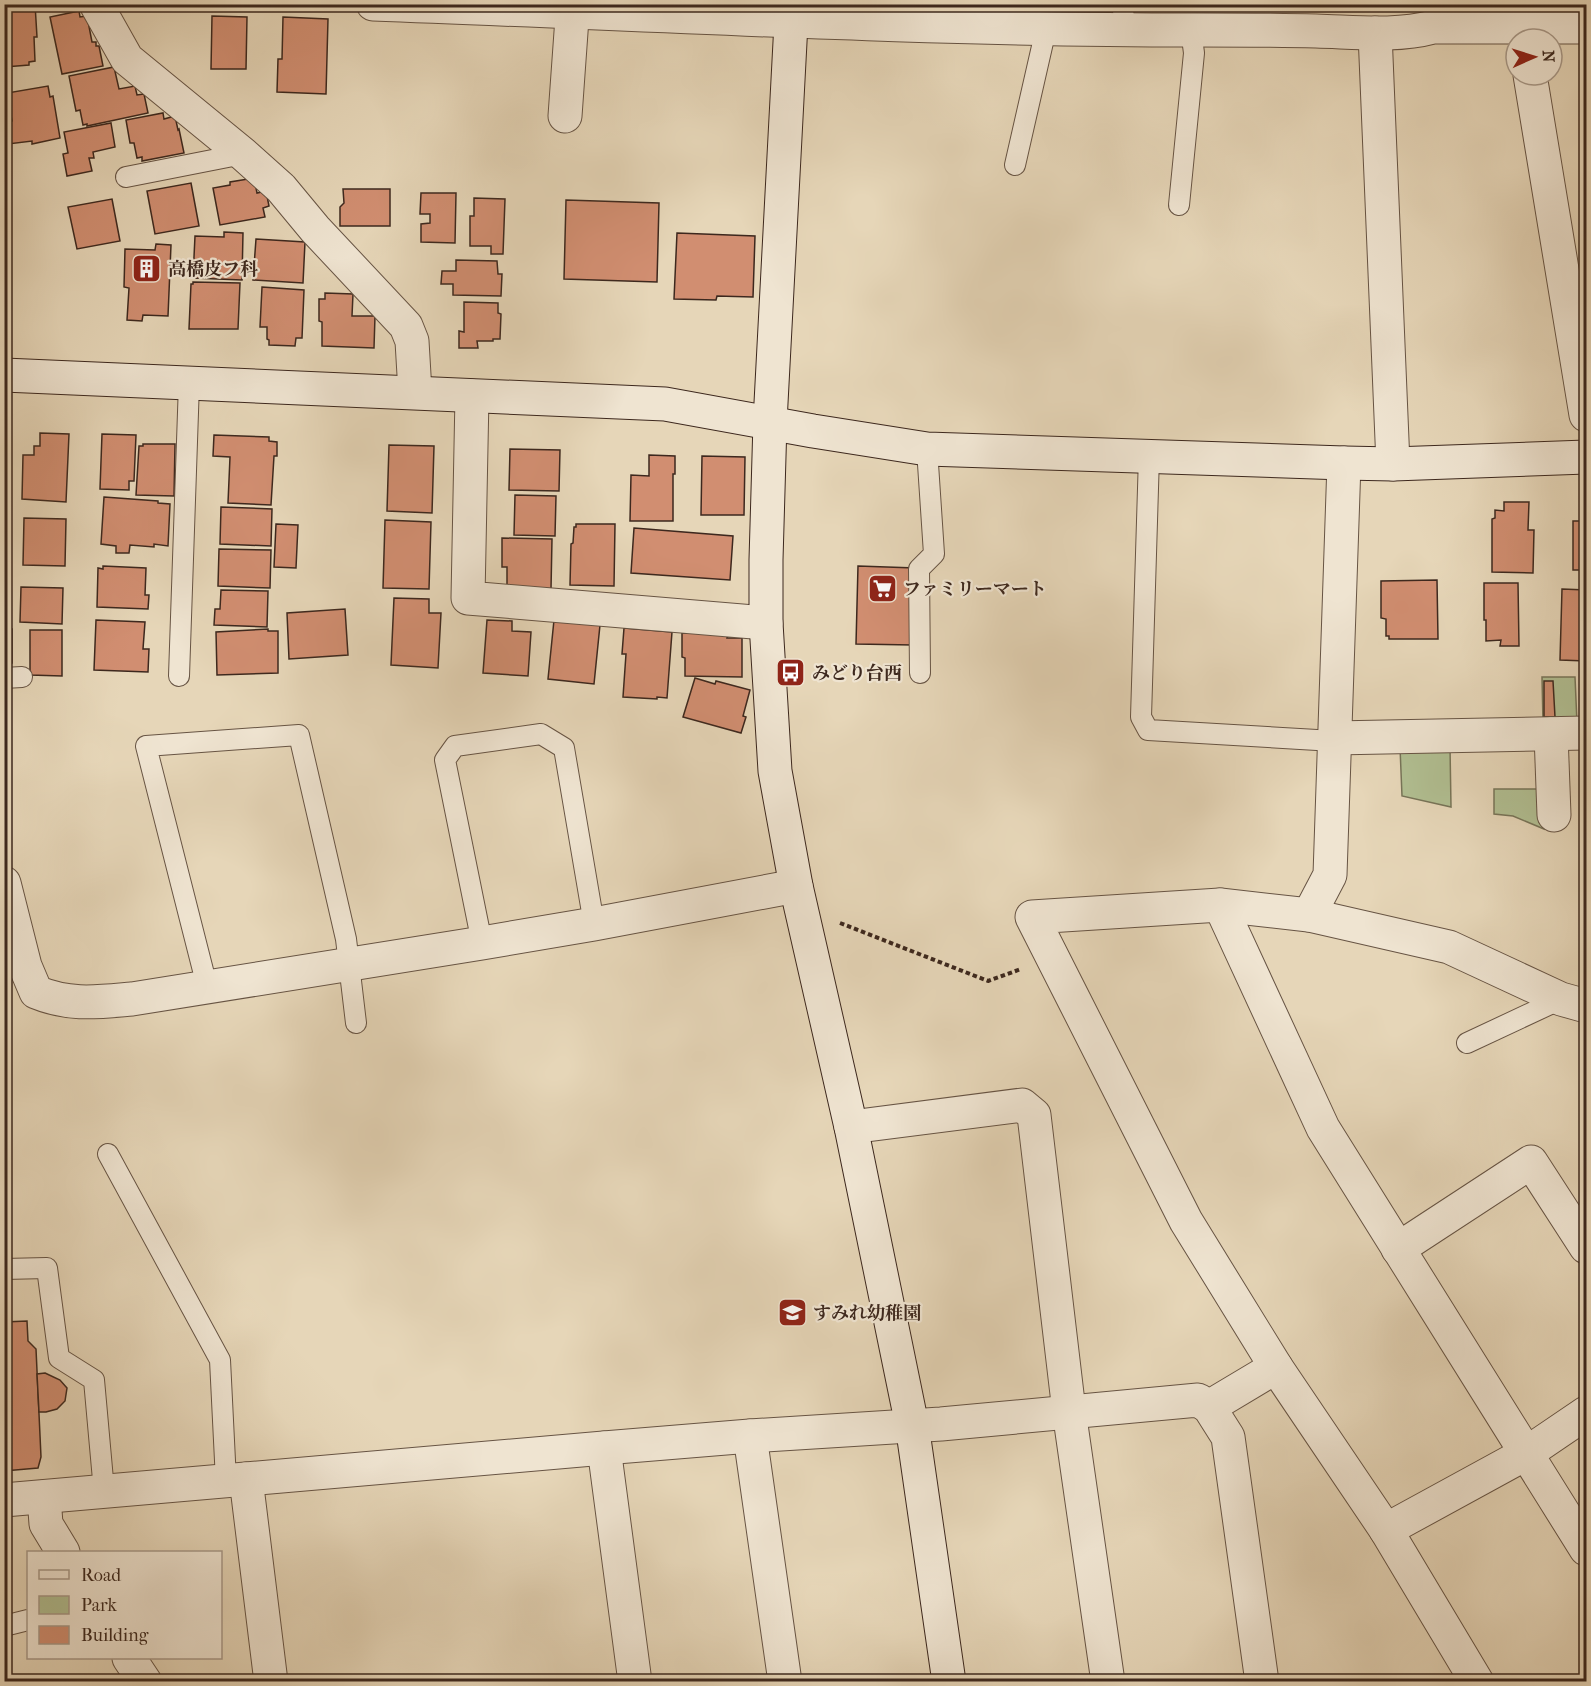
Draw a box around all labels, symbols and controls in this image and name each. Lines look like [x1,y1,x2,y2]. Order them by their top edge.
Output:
north arrow [1504,27,1564,87]
text: N [1539,50,1558,64]
building icon: 高橋皮フ科 [131,253,163,285]
place label: 高橋皮フ科 [168,259,258,280]
supermarket icon: ファミリーマート [866,573,898,605]
place label: ファミリーマート [903,579,1047,600]
bus stop icon: みどり台西 [775,657,807,689]
place label: みどり台西 [812,663,902,684]
school or university icon: すみれ幼稚園 [776,1297,808,1329]
place label: すみれ幼稚園 [813,1303,921,1324]
legend [27,1551,222,1659]
text: Road [81,1565,121,1586]
text: Park [81,1595,118,1616]
text: Building [81,1625,149,1646]

